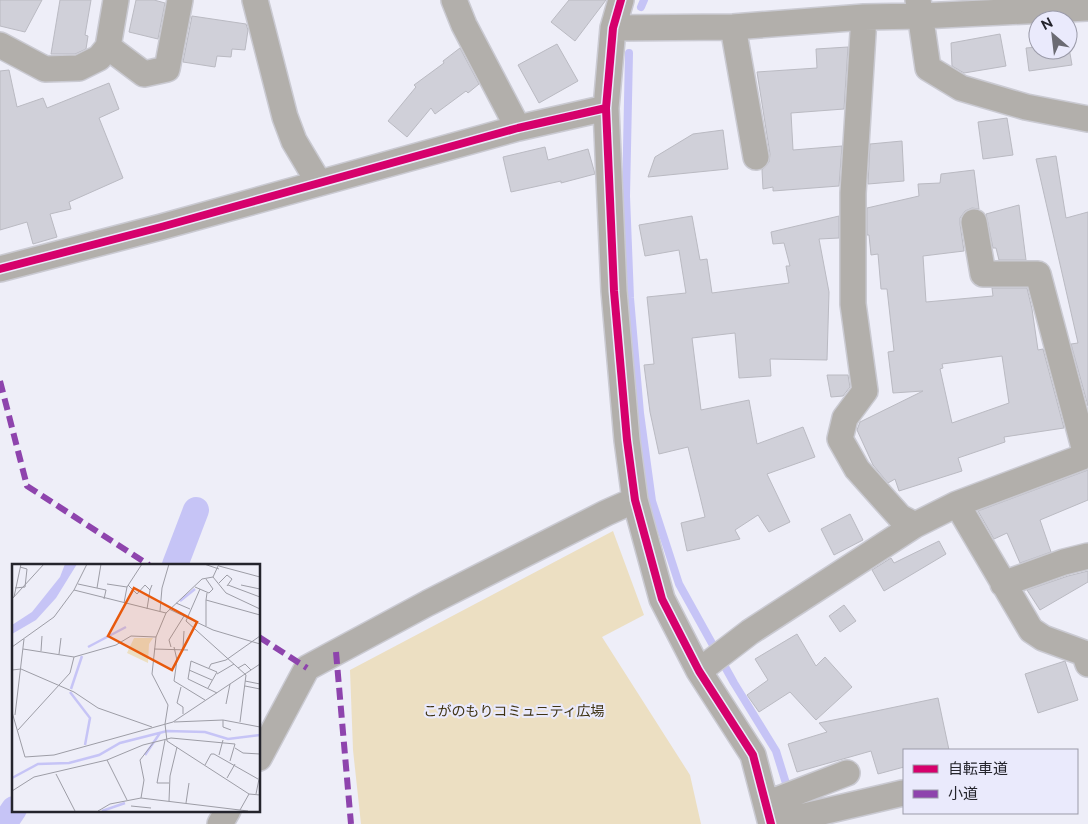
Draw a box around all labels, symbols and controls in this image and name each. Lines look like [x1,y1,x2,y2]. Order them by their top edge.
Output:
north arrow [1028,10,1078,60]
text: N [1038,14,1055,33]
inset map [12,564,260,812]
park label: こがのもりコミュニティ広場 [423,703,605,719]
legend [903,749,1078,814]
text: 自転車道 [948,760,1008,778]
text: 小道 [948,785,978,803]

